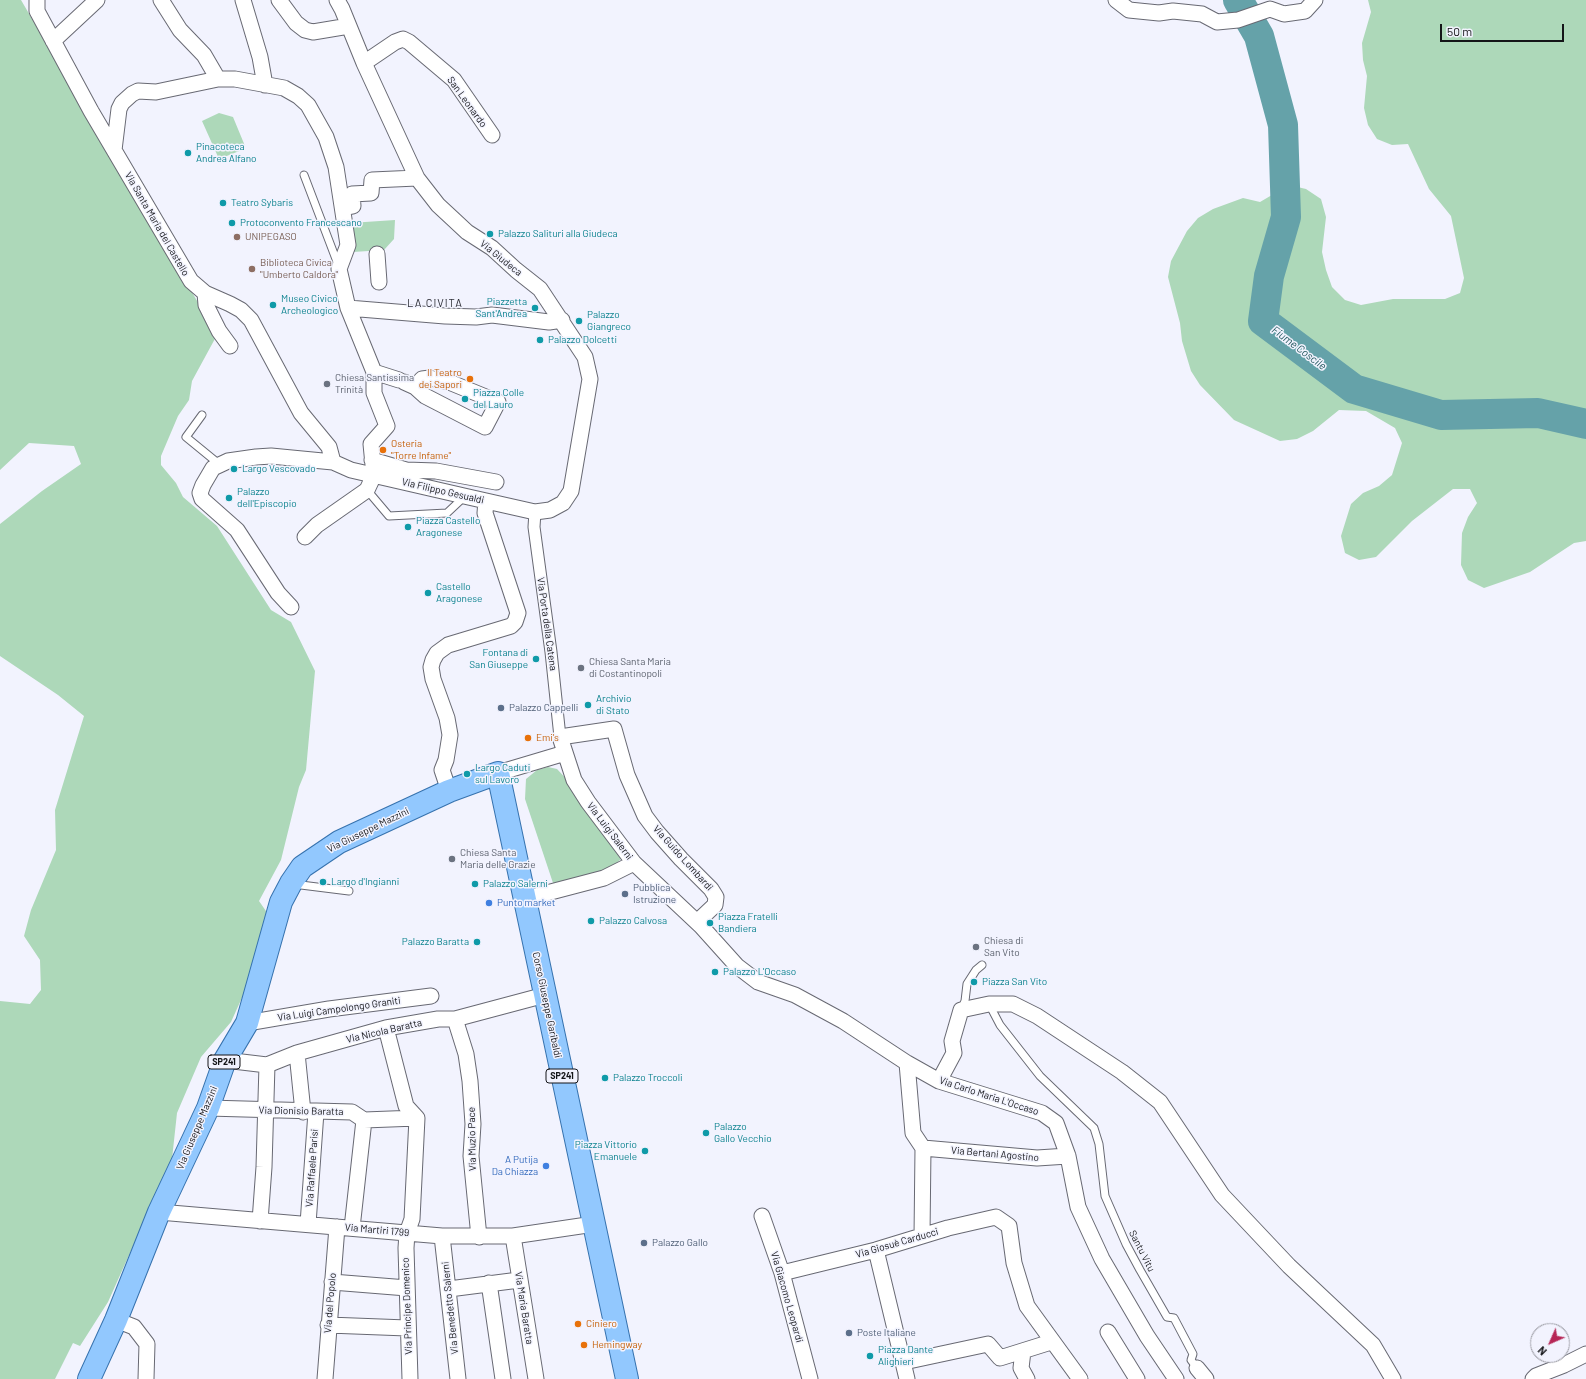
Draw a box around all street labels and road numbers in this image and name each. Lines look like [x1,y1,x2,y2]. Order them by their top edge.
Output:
street label: San Leonardo [445,74,489,130]
street label: Via Santa Maria del Castello [122,170,192,278]
street label: Via Giudeca [478,237,524,279]
street label: Via Filippo Gesualdi [401,476,485,506]
street label: Via Porta della Catena [535,577,559,671]
street label: Via Luigi Salerni [584,800,636,862]
street label: Via Giuseppe Mazzini [325,805,411,855]
street label: Via Guido Lombardi [650,823,716,893]
street label: Corso Giuseppe Garibaldi [530,951,564,1059]
street label: Via Luigi Campolongo Graniti [277,994,401,1024]
street label: Via Nicola Baratta [345,1016,423,1046]
road number: SP241 [208,1055,240,1069]
road number: SP241 [546,1069,578,1083]
street label: Via Carlo Maria L'Occaso [938,1074,1040,1118]
street label: Via Giuseppe Mazzini [174,1084,220,1172]
street label: Via Dionisio Baratta [258,1104,344,1118]
street label: Via Muzio Pace [465,1107,479,1171]
street label: Via Raffaele Parisi [303,1129,321,1207]
street label: Via Bertani Agostino [951,1144,1039,1164]
street label: Via Martiri 1799 [344,1221,410,1239]
street label: Via Giosuè Carducci [854,1225,940,1261]
street label: Santu Vitu [1126,1228,1158,1274]
street label: Via Giacomo Leopardi [768,1250,806,1344]
street label: Via Principe Domenico [399,1257,415,1355]
street label: Via Benedetto Salerni [439,1261,461,1355]
street label: Via Maria Baratta [512,1271,536,1345]
street label: Via del Popolo [321,1272,339,1334]

